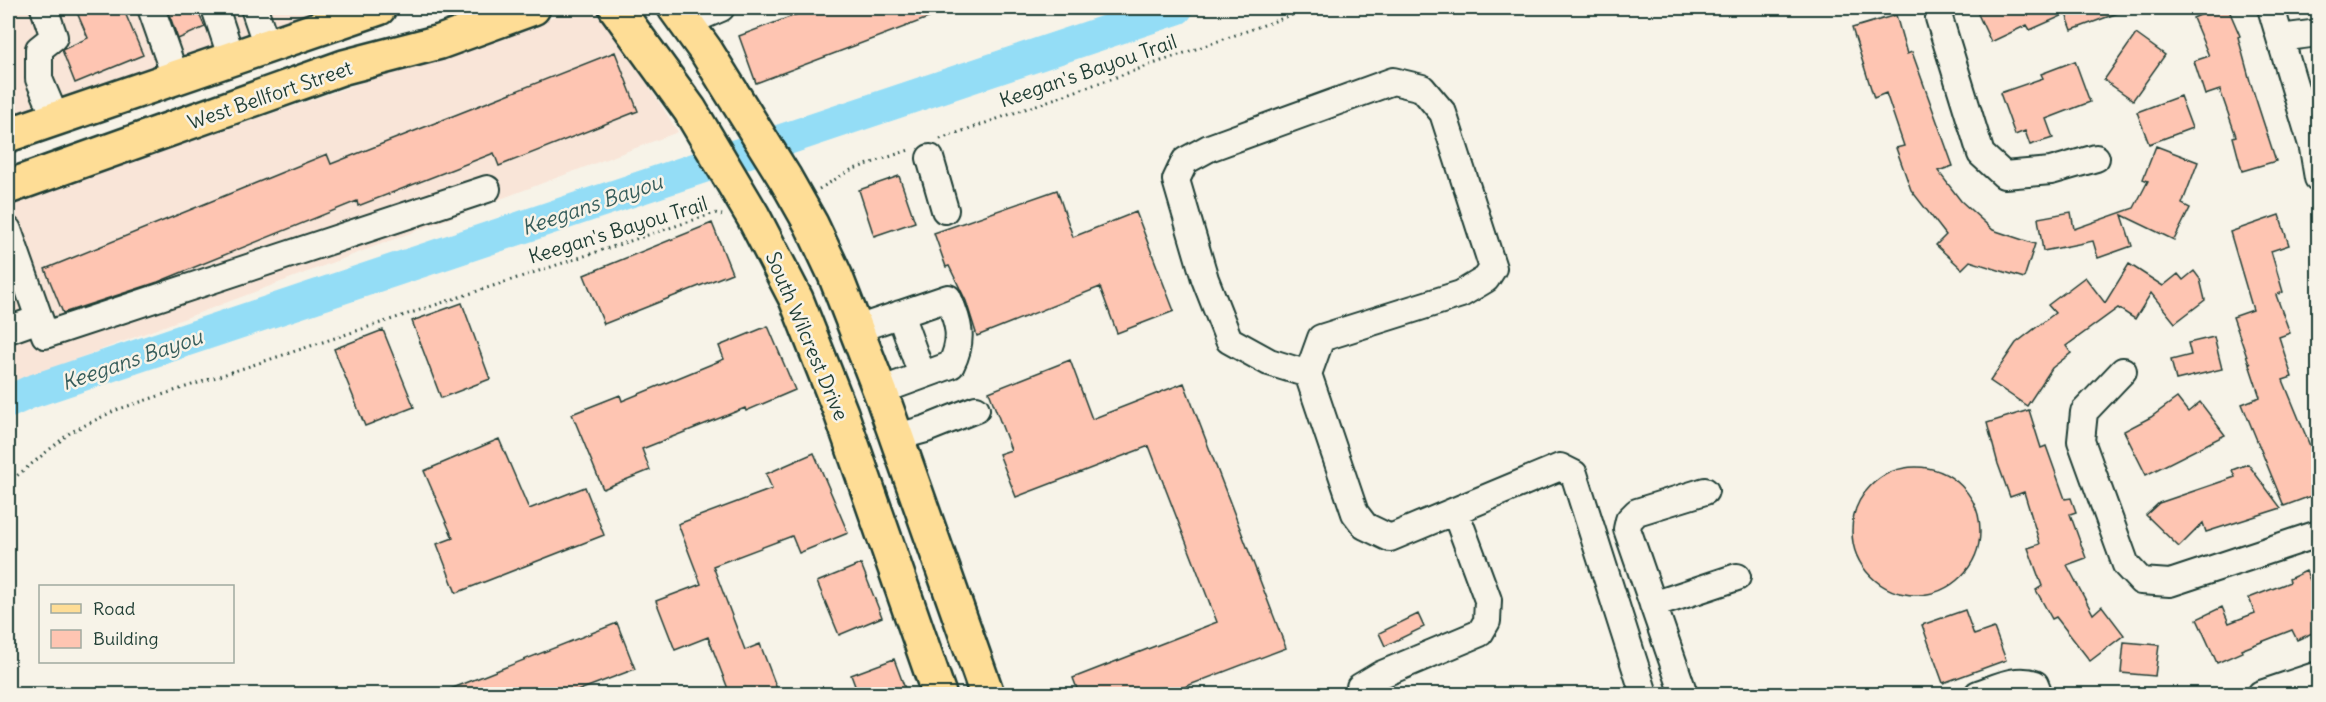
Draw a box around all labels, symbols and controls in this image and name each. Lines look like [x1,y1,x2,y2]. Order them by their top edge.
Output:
street label: Keegan's Bayou Trail [996,28,1180,113]
street label: West Bellfort Street [184,55,356,134]
water label: Keegans Bayou [518,167,667,241]
street label: Keegan's Bayou Trail [525,190,710,269]
street label: South Wilcrest Drive [761,248,854,424]
water label: Keegans Bayou [58,322,207,396]
legend [39,585,234,663]
text: Road [93,597,136,620]
text: Building [93,627,158,650]

